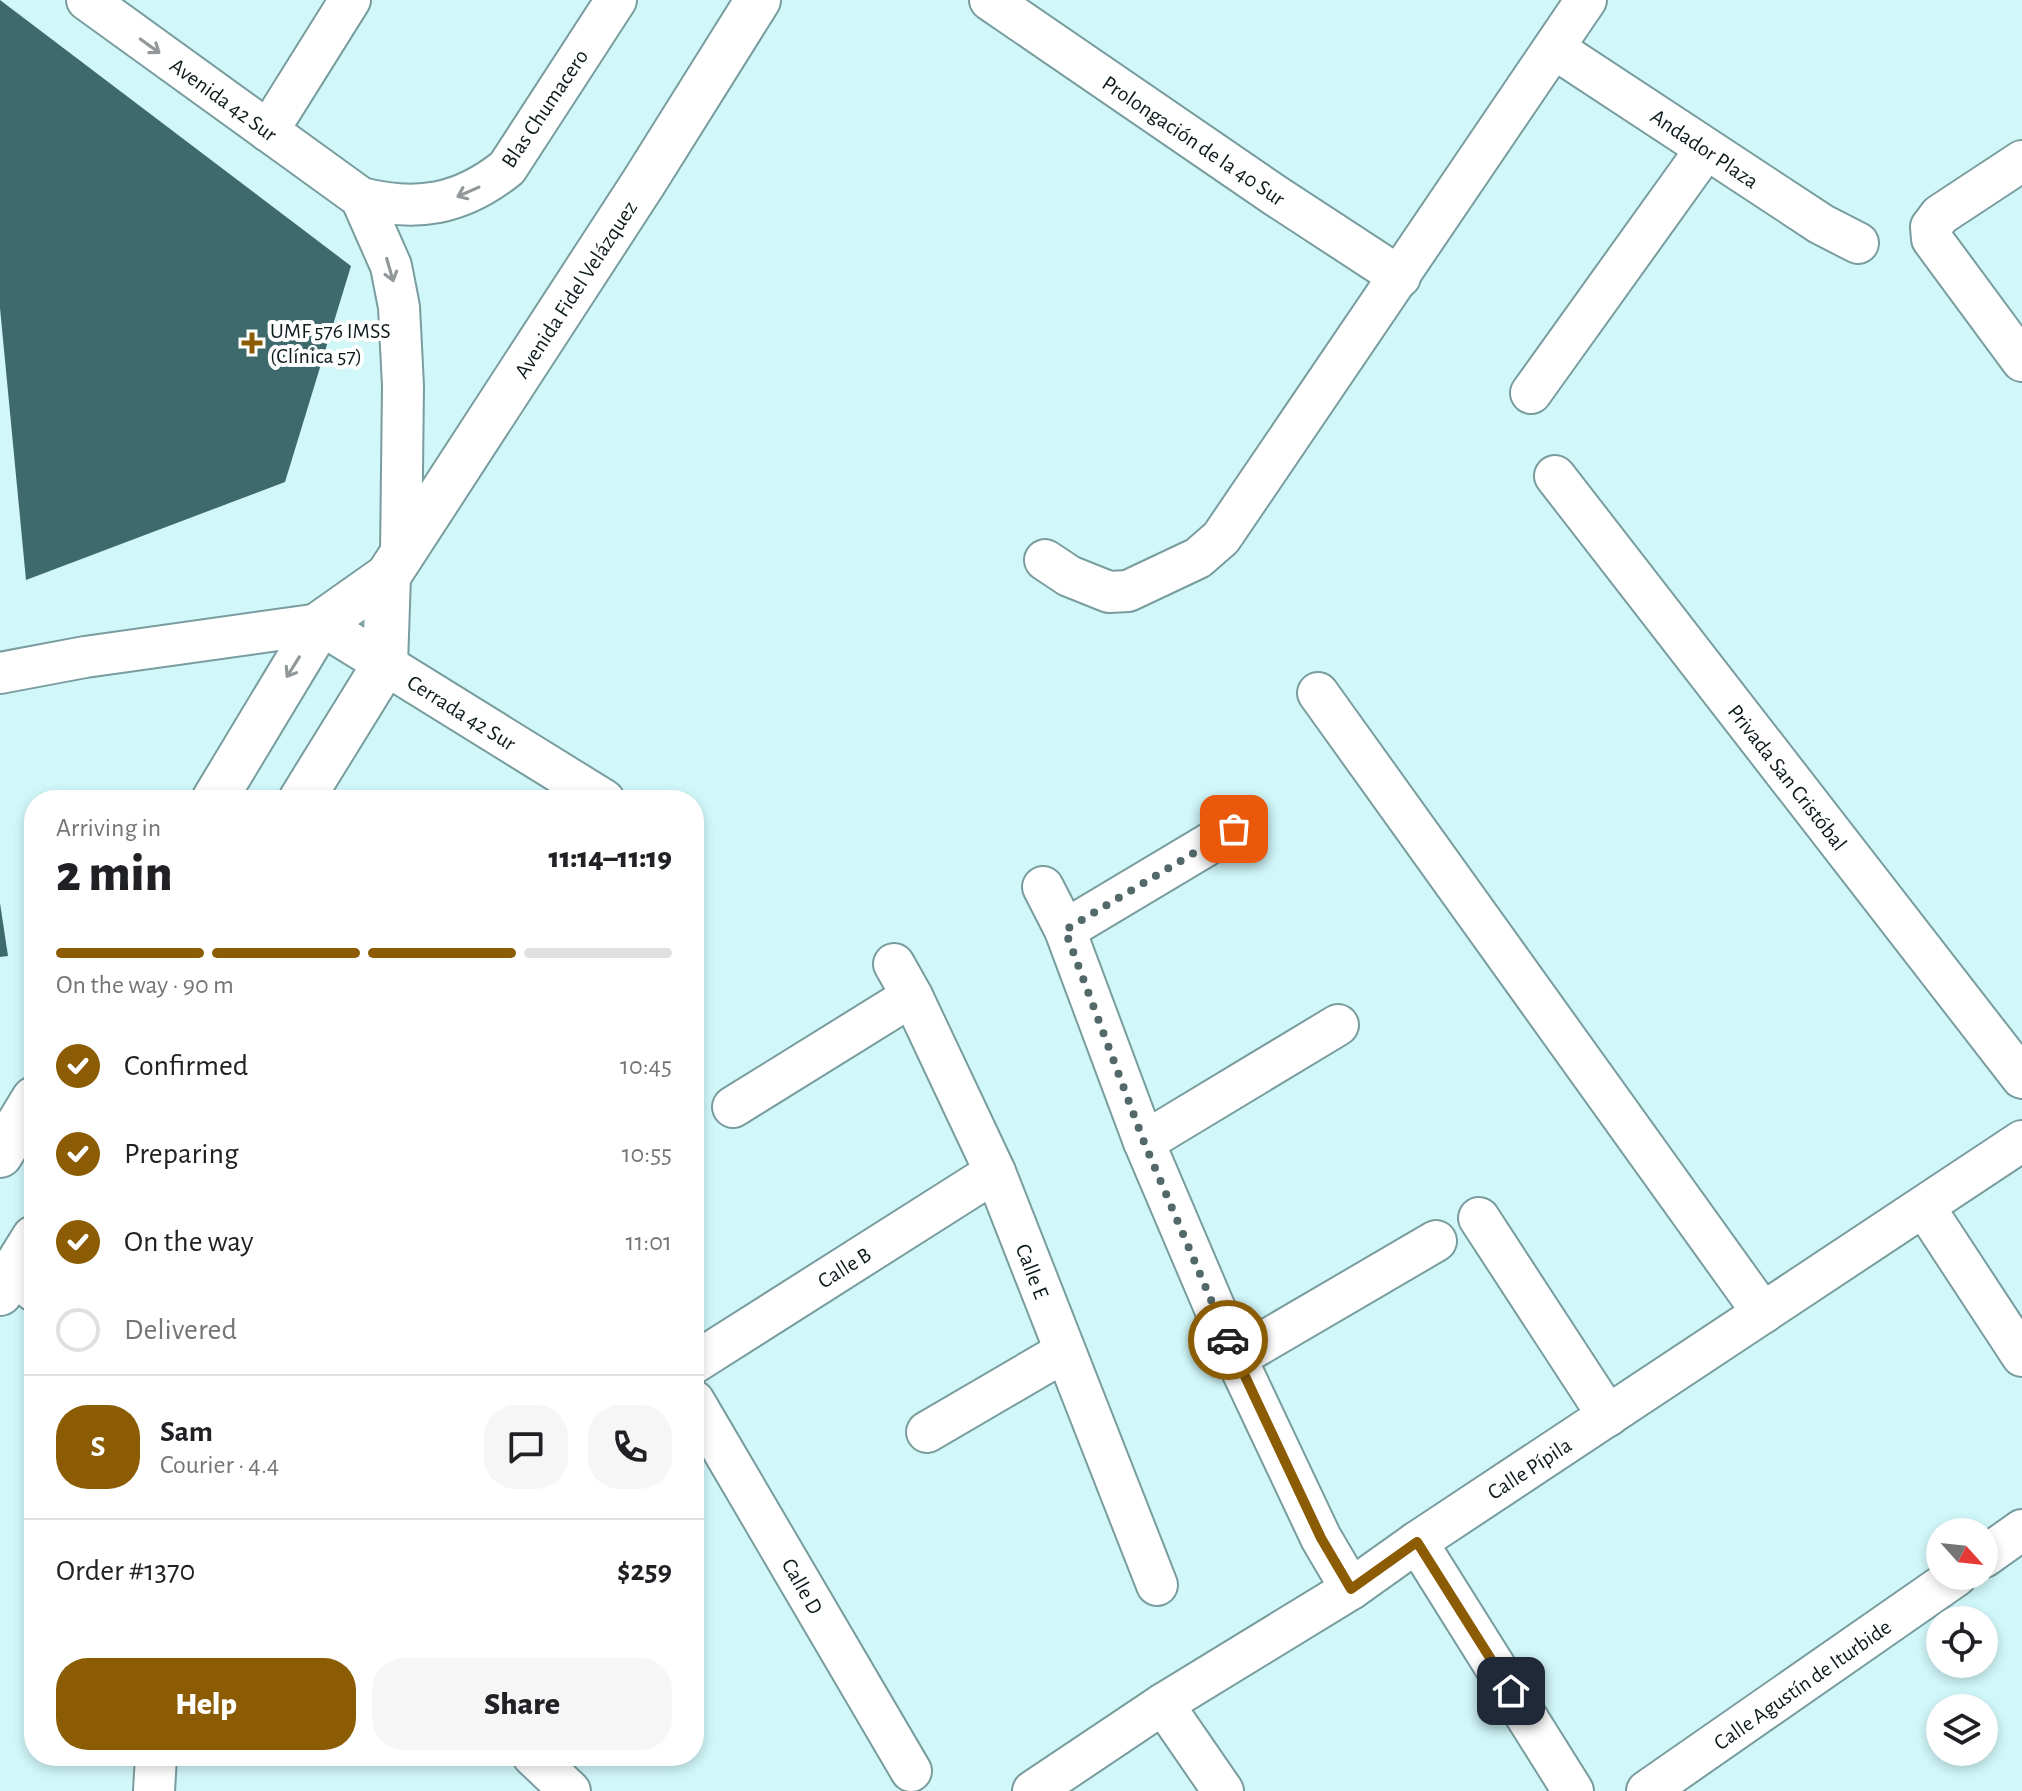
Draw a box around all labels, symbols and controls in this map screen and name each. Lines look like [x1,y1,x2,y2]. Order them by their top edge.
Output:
one-way arrow [139,37,160,54]
street label: Blas Chumacero [497,45,592,172]
street label: Avenida 42 Sur [166,54,281,146]
street label: Prolongación de la 40 Sur [1098,72,1289,210]
street label: Andador Plaza [1647,105,1762,193]
one-way arrow [456,185,481,200]
street label: Avenida Fidel Velázquez [510,197,641,382]
one-way arrow [384,257,398,282]
place label: UMF 576 IMSS (Clínica 57) [270,320,391,367]
marker: UMF 576 IMSS (Clínica 57) [241,332,263,354]
one-way arrow [285,655,301,678]
street label: Cerrada 42 Sur [403,671,520,755]
street label: Privada San Cristóbal [1724,700,1851,855]
pin [1200,795,1268,863]
icon: bag [1212,807,1256,851]
text: Arriving in [56,815,161,841]
text: 11:14–11:19 [548,843,672,873]
text: 2 min [56,848,172,900]
text: On the way · 90 m [56,972,234,998]
icon: check [56,1044,100,1088]
text: Confirmed [124,1051,248,1081]
text: 10:45 [620,1053,672,1079]
icon: check [56,1132,100,1176]
text: Preparing [124,1139,239,1169]
text: 10:55 [622,1141,672,1167]
icon: check [56,1220,100,1264]
text: On the way [124,1227,253,1257]
text: 11:01 [625,1229,672,1255]
street label: Calle E [1012,1241,1053,1302]
street label: Calle B [814,1243,875,1293]
courier [1188,1300,1268,1380]
text: Delivered [124,1315,237,1345]
icon: car [1206,1318,1250,1362]
button: chat [484,1405,568,1489]
button: phone [588,1405,672,1489]
text: Sam [160,1417,213,1447]
text: S [91,1432,105,1462]
street label: Calle Pípila [1484,1434,1575,1504]
text: Courier · 4.4 [160,1452,279,1478]
north arrow [1926,1518,1998,1590]
map controls [1926,1518,1998,1766]
street label: Calle D [777,1555,827,1618]
text: Order #1370 [56,1556,195,1586]
text: $259 [617,1556,672,1586]
button: locate [1926,1606,1998,1678]
street label: Calle Agustín de Iturbide [1710,1615,1895,1754]
pin [1477,1657,1545,1725]
button: Help [56,1658,356,1750]
button: Share [372,1658,672,1750]
icon: home [1489,1669,1533,1713]
button: layers [1926,1694,1998,1766]

